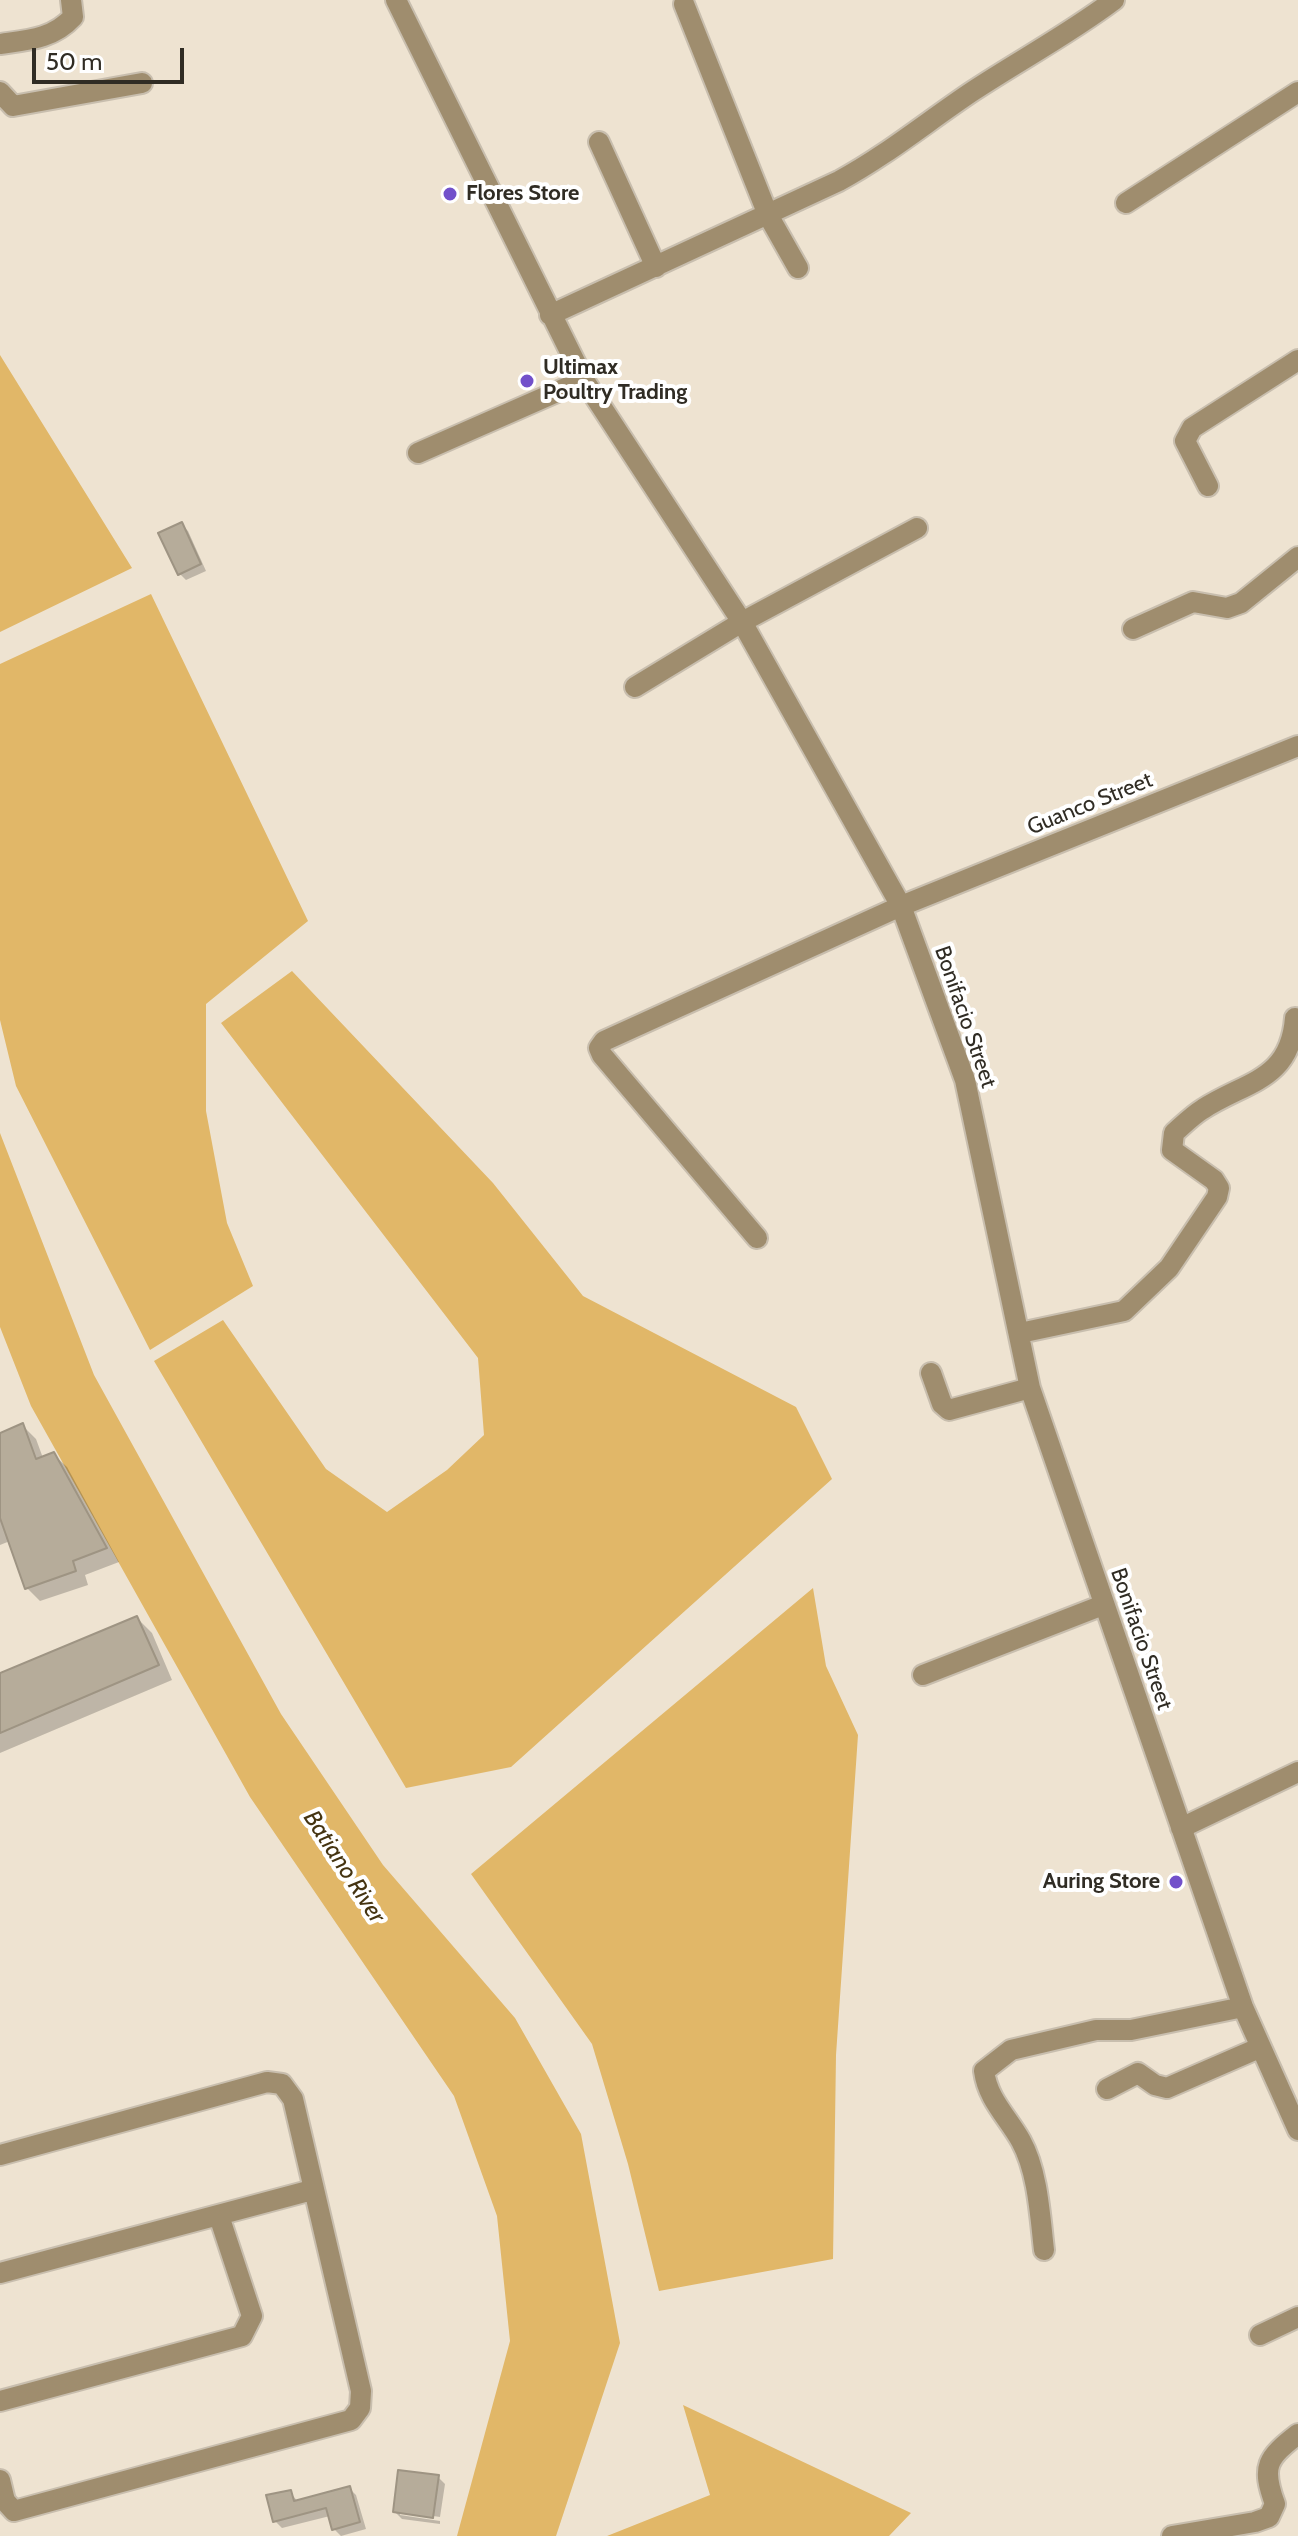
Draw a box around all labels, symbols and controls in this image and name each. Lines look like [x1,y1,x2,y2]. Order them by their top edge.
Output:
scale bar [36,32,188,82]
text: 50 m [46,47,102,76]
place label: Flores Store [466,181,579,207]
marker: Flores Store [441,185,459,203]
place label: Ultimax Poultry Trading [543,355,687,406]
marker: Ultimax Poultry Trading [518,372,536,390]
street label: Guanco Street [1024,767,1156,841]
street label: Bonifacio Street [928,943,1002,1091]
street label: Bonifacio Street [1104,1565,1178,1713]
water label: Batiano River [297,1805,391,1929]
place label: Auring Store [1043,1869,1160,1895]
marker: Auring Store [1167,1873,1185,1891]

